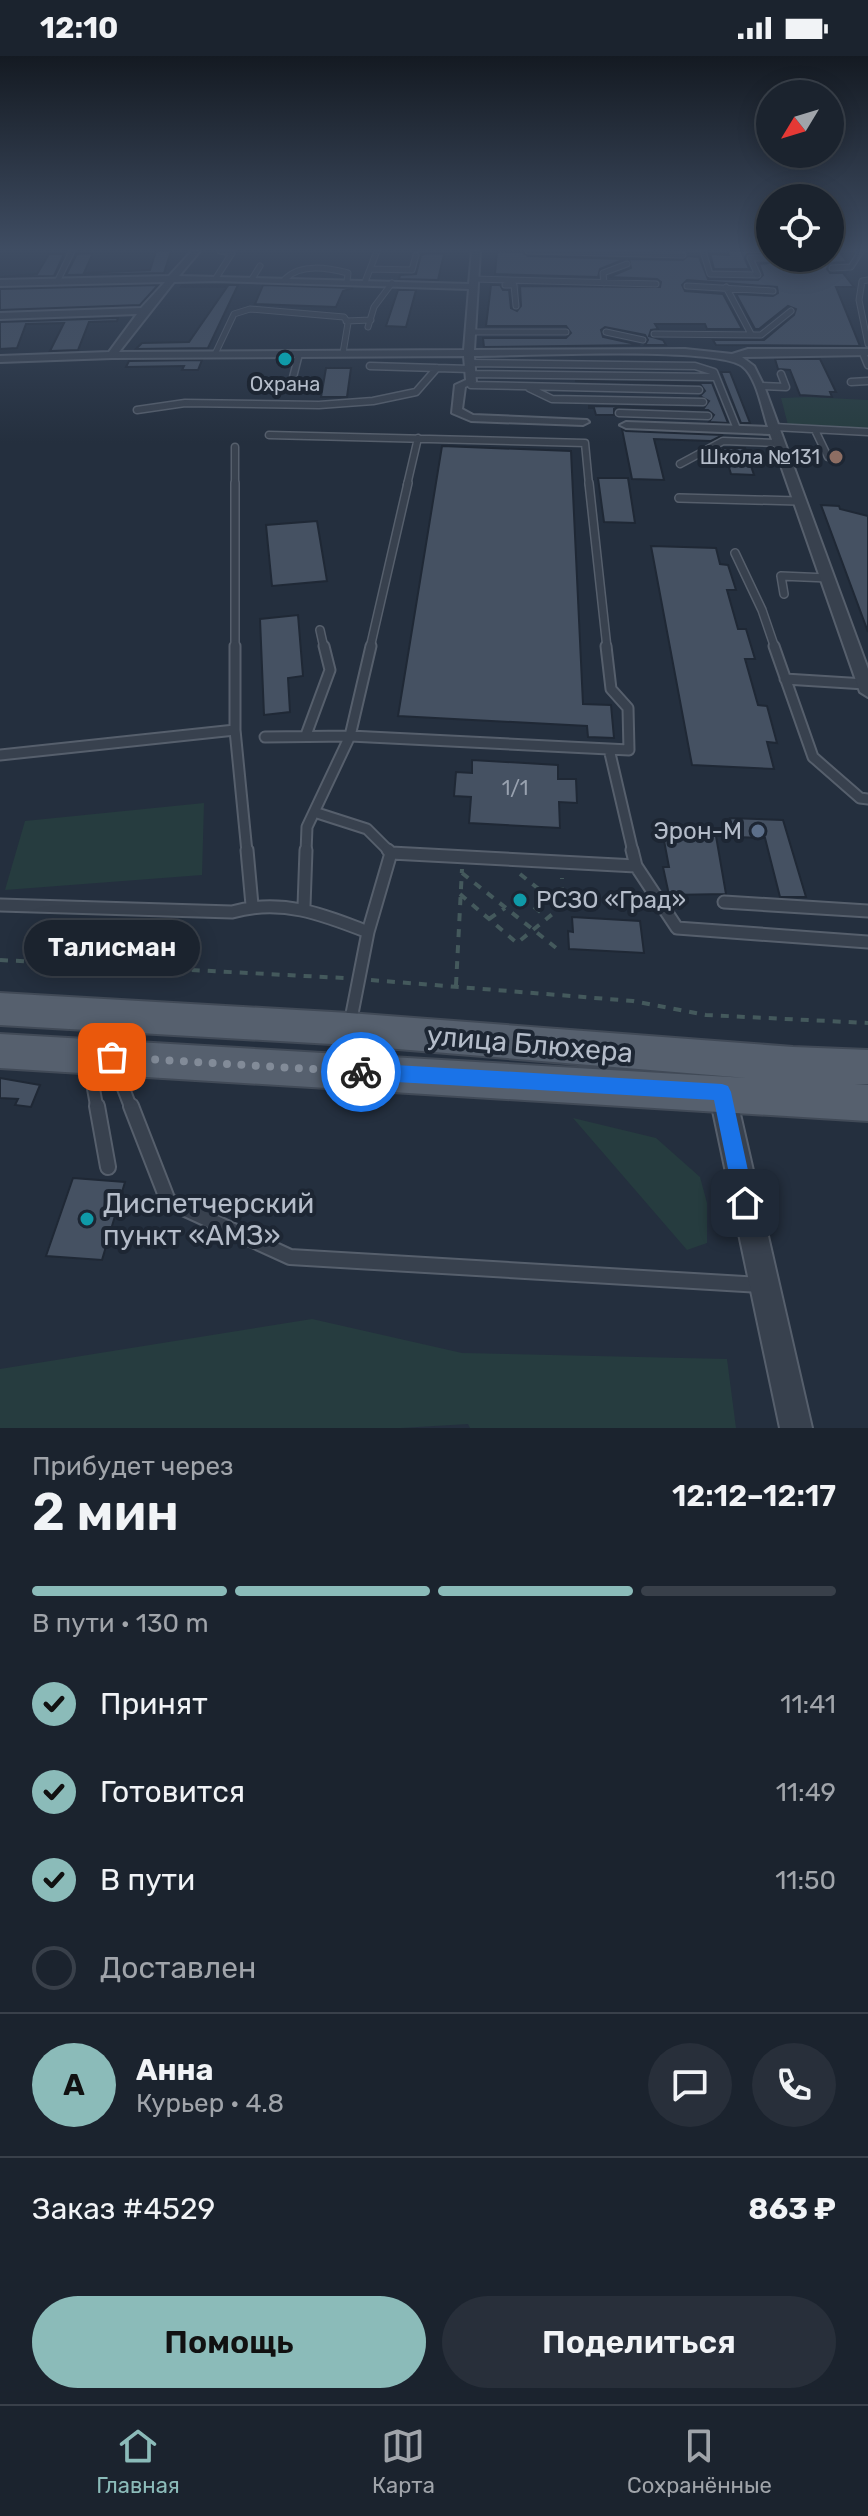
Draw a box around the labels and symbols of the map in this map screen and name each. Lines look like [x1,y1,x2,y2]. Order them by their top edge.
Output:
north arrow [756,80,844,168]
marker: Охрана [276,350,294,368]
place label: Охрана [250,372,320,396]
place label: Школа №131 [700,445,820,469]
marker: Школа №131 [827,448,845,466]
house number: 1/1 [502,776,528,800]
place label: Эрон-М [653,817,742,845]
marker: Эрон-М [749,822,767,840]
place label: РСЗО «Град» [536,886,686,914]
marker: РСЗО «Град» [511,891,529,909]
callout: Талисман [24,921,200,977]
street label: улица Блюхера [426,1019,634,1069]
pin [78,1023,146,1091]
courier [321,1032,401,1112]
pin [711,1169,779,1237]
place label: Диспетчерский пункт «АМЗ» [103,1187,314,1252]
marker: Диспетчерский пункт «АМЗ» [78,1210,96,1228]

